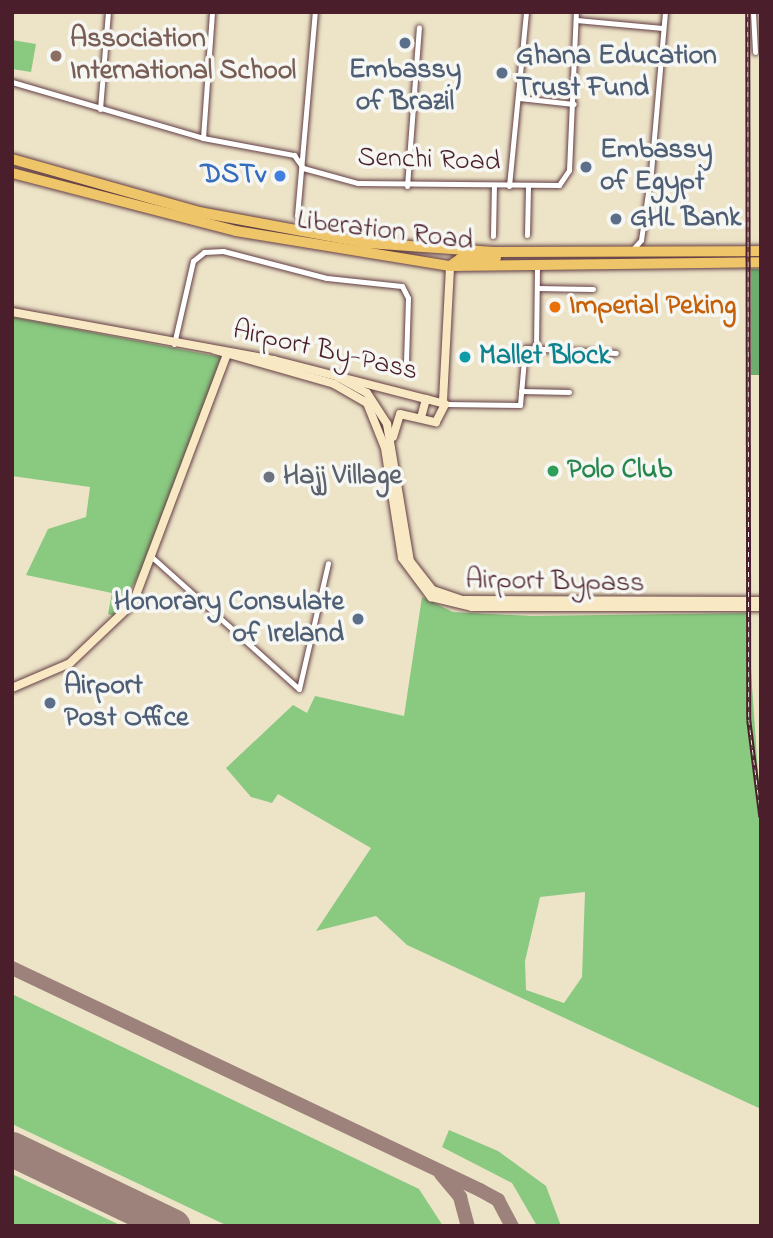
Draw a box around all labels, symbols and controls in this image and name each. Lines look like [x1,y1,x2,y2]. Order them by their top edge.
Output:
place label: Association International School [70,23,296,89]
marker: Embassy of Brazil [397,35,413,51]
place label: Ghana Education Trust Fund [516,40,717,106]
marker: Association International School [48,48,64,64]
place label: Embassy of Brazil [349,54,461,120]
marker: Ghana Education Trust Fund [494,65,510,81]
place label: Embassy of Egypt [600,134,713,200]
street label: Senchi Road [357,142,501,180]
place label: DSTv [201,159,266,193]
marker: Embassy of Egypt [578,159,594,175]
marker: DSTv [272,168,288,184]
place label: GHL Bank [630,202,741,236]
street label: Liberation Road [295,205,475,259]
marker: GHL Bank [608,211,624,227]
place label: Imperial Peking [569,290,736,324]
marker: Imperial Peking [547,299,563,315]
street label: Airport By-Pass [229,314,421,390]
place label: Mallet Block [479,340,611,374]
marker: Mallet Block [457,349,473,365]
place label: Polo Club [567,454,672,488]
place label: Hajj Village [283,460,402,494]
marker: Polo Club [545,463,561,479]
marker: Hajj Village [261,469,277,485]
street label: Airport Bypass [465,565,645,601]
place label: Honorary Consulate of Ireland [114,586,344,652]
marker: Honorary Consulate of Ireland [350,611,366,627]
place label: Airport Post Office [64,670,189,736]
marker: Airport Post Office [42,695,58,711]

